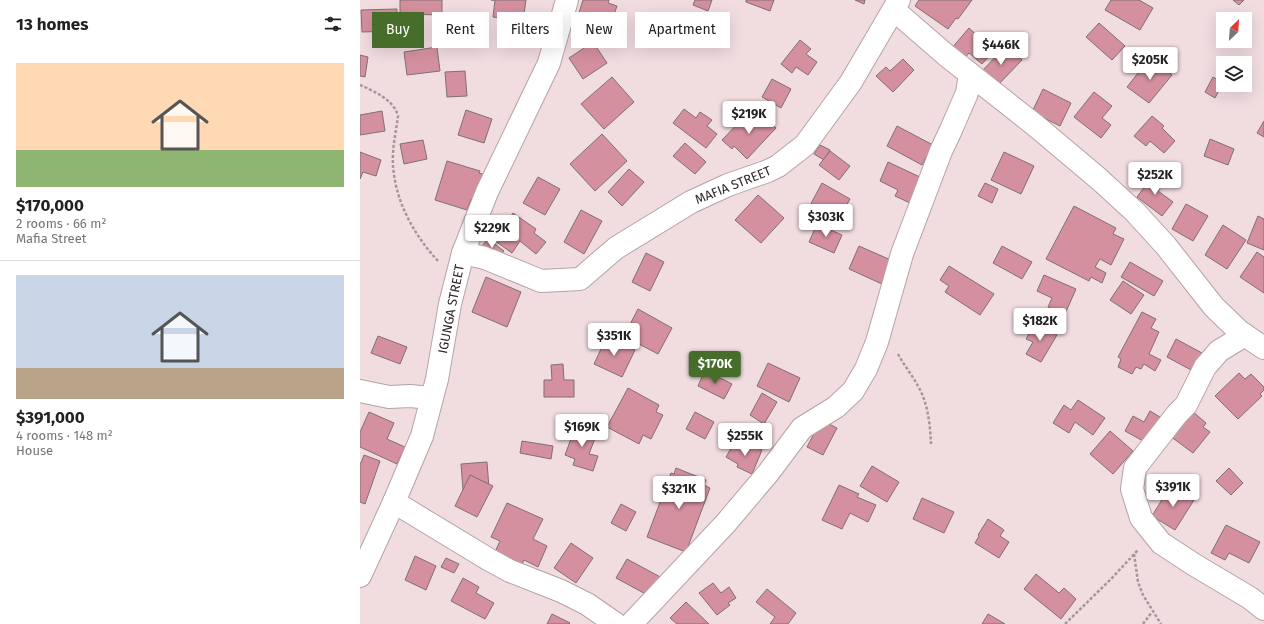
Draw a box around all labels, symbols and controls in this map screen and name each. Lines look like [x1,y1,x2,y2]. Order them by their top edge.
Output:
chip: Buy [372,12,424,48]
chip: Rent [432,12,489,48]
chip: Filters [497,12,563,48]
chip: New [571,12,627,48]
chip: Apartment [635,12,730,48]
north arrow [1216,12,1252,48]
map controls [1216,12,1252,92]
icon: filters [322,13,344,35]
text: 13 homes [16,14,88,35]
pin: $446K [973,32,1029,66]
text: $446K [982,37,1020,52]
pin: $205K [1122,47,1178,81]
text: $205K [1132,52,1168,67]
button: layers [1216,56,1252,92]
icon: home [144,89,216,161]
pin: $219K [721,101,777,135]
text: $219K [732,106,766,121]
pin: $252K [1127,162,1183,196]
street label: MAFIA STREET [693,163,773,207]
text: $252K [1137,167,1173,182]
text: $170,000 [16,195,84,216]
pin: $303K [798,204,854,238]
text: $303K [808,209,844,224]
pin: $229K [464,215,520,249]
text: 2 rooms · 66 m² [16,216,107,231]
text: $229K [474,220,510,235]
text: Mafia Street [16,231,86,246]
street label: IGUNGA STREET [435,263,467,355]
icon: home [144,301,216,373]
pin: $182K [1012,308,1068,342]
text: $182K [1022,313,1058,328]
pin: $351K [586,323,642,357]
text: $351K [597,328,631,343]
pin: $170K [687,351,743,385]
text: $170K [698,356,732,371]
text: $391,000 [16,407,85,428]
pin: $169K [554,414,610,448]
text: $169K [564,419,600,434]
pin: $255K [717,423,773,457]
text: 4 rooms · 148 m² [16,428,113,443]
text: $255K [727,428,763,443]
text: House [16,443,53,458]
pin: $391K [1145,474,1201,508]
pin: $321K [651,476,707,510]
text: $391K [1155,479,1191,494]
text: $321K [662,481,696,496]

